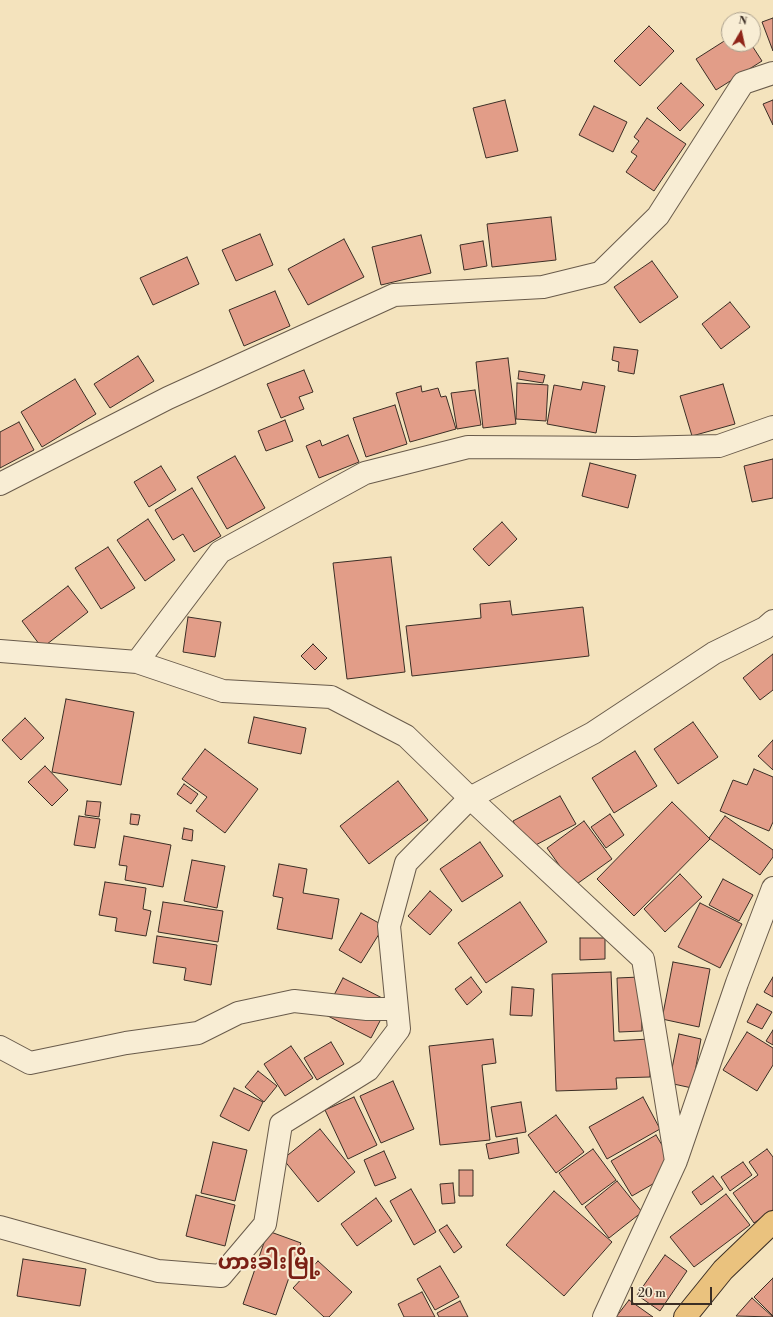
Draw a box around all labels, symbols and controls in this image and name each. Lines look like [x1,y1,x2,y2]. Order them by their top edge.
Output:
north arrow [721,12,761,52]
text: N [737,14,748,29]
district label: ဟားခါးမြို့ [218,1251,320,1277]
scale bar [633,1279,714,1305]
text: 20 m [638,1286,666,1301]

